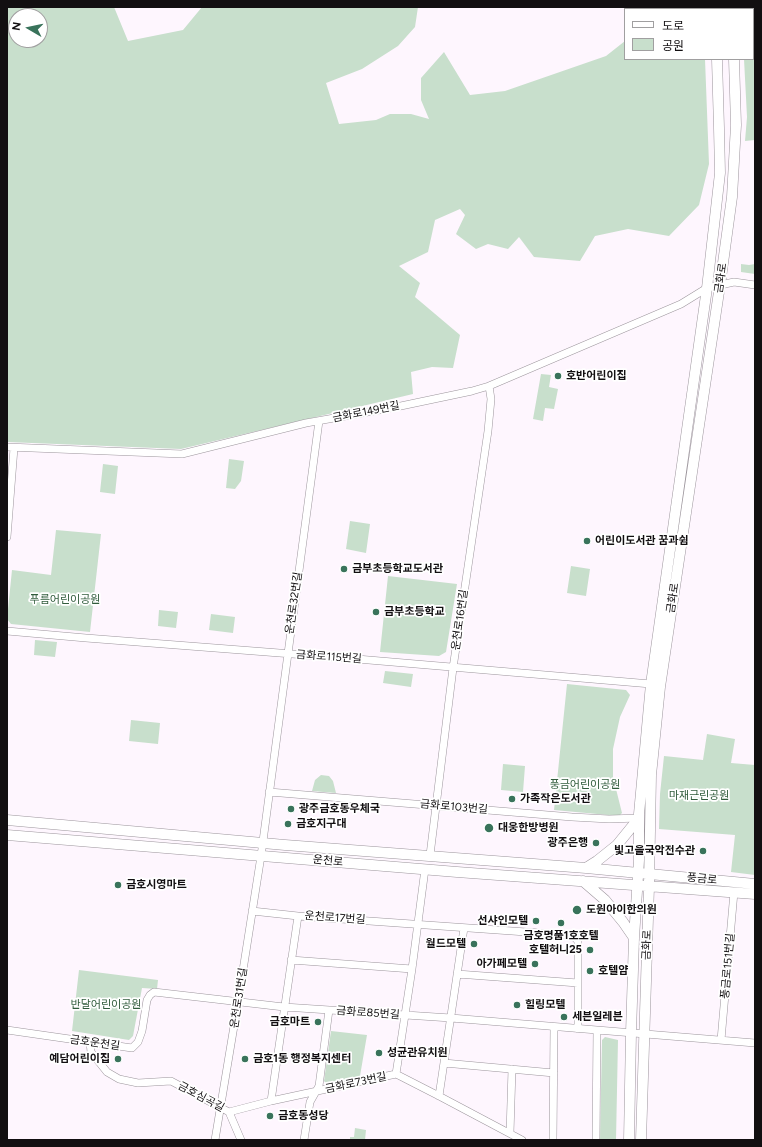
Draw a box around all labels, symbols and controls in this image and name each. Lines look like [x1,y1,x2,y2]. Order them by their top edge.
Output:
north arrow [8,8,48,48]
legend [624,8,754,60]
text: 도로 [662,19,684,33]
text: N [10,21,24,31]
text: 공원 [662,39,684,53]
street label: 금화로 [712,262,730,294]
place label: 호반어린이집 [566,369,627,383]
marker: 호반어린이집 [553,371,563,381]
street label: 금화로149번길 [331,399,401,425]
place label: 어린이도서관 꿈과쉼 [595,534,689,548]
marker: 어린이도서관 꿈과쉼 [582,536,592,546]
place label: 금부초등학교도서관 [352,562,443,576]
marker: 금부초등학교도서관 [339,564,349,574]
street label: 운천로32번길 [283,571,305,635]
street label: 금화로 [664,582,682,614]
street label: 운천로16번길 [449,589,471,651]
park label: 푸름어린이공원 [30,593,100,607]
place label: 금부초등학교 [384,605,445,619]
marker: 금부초등학교 [371,607,381,617]
street label: 금화로115번길 [296,648,362,666]
park label: 풍금어린이공원 [550,778,620,792]
park label: 마재근린공원 [669,789,729,803]
place label: 가족작은도서관 [520,792,591,806]
marker: 가족작은도서관 [507,794,517,804]
street label: 금화로103번길 [419,797,489,817]
place label: 광주금호동우체국 [299,802,380,816]
marker: 광주금호동우체국 [286,804,296,814]
place label: 금호지구대 [296,817,347,831]
marker: 금호지구대 [283,819,293,829]
place label: 대웅한방병원 [498,821,559,835]
marker: 대웅한방병원 [483,822,495,834]
place label: 광주은행 [548,836,588,850]
marker: 광주은행 [591,838,601,848]
place label: 빛고을국악전수관 [614,844,695,858]
marker: 빛고을국악전수관 [698,846,708,856]
street label: 운천로 [312,853,344,869]
street label: 풍금로 [686,871,718,887]
place label: 금호시영마트 [126,878,187,892]
marker: 금호시영마트 [113,880,123,890]
place label: 도원아이한의원 [586,903,657,917]
marker: 도원아이한의원 [571,904,583,916]
street label: 운천로17번길 [304,909,366,927]
place label: 선샤인모텔 [477,914,528,928]
marker: 선샤인모텔 [531,916,541,926]
marker: 금호명품1호호텔 [556,918,566,928]
place label: 금호명품1호호텔 [523,929,599,943]
street label: 금화로 [640,930,654,960]
street label: 풍금로151번길 [719,933,737,999]
place label: 월드모텔 [426,937,466,951]
marker: 월드모텔 [469,939,479,949]
place label: 호텔허니25 [529,943,582,957]
marker: 호텔허니25 [585,945,595,955]
place label: 아가페모텔 [476,957,527,971]
marker: 아가페모텔 [530,959,540,969]
place label: 호텔얌 [598,964,628,978]
marker: 호텔얌 [585,966,595,976]
street label: 운천로31번길 [228,967,250,1029]
park label: 반달어린이공원 [71,998,141,1012]
place label: 힐링모텔 [525,998,565,1012]
marker: 힐링모텔 [512,1000,522,1010]
street label: 금화로85번길 [336,1004,400,1022]
place label: 세븐일레븐 [572,1010,623,1024]
marker: 세븐일레븐 [559,1012,569,1022]
place label: 금호마트 [270,1015,310,1029]
marker: 금호마트 [313,1017,323,1027]
street label: 금호운천길 [69,1033,121,1053]
place label: 성균관유치원 [387,1046,448,1060]
marker: 성균관유치원 [374,1048,384,1058]
place label: 예담어린이집 [49,1052,110,1066]
place label: 금호1동 행정복지센터 [253,1052,351,1066]
marker: 예담어린이집 [113,1054,123,1064]
marker: 금호1동 행정복지센터 [240,1054,250,1064]
street label: 금화로73번길 [324,1070,388,1096]
street label: 금호심곡길 [176,1079,226,1115]
place label: 금호동성당 [278,1109,329,1123]
marker: 금호동성당 [265,1111,275,1121]

